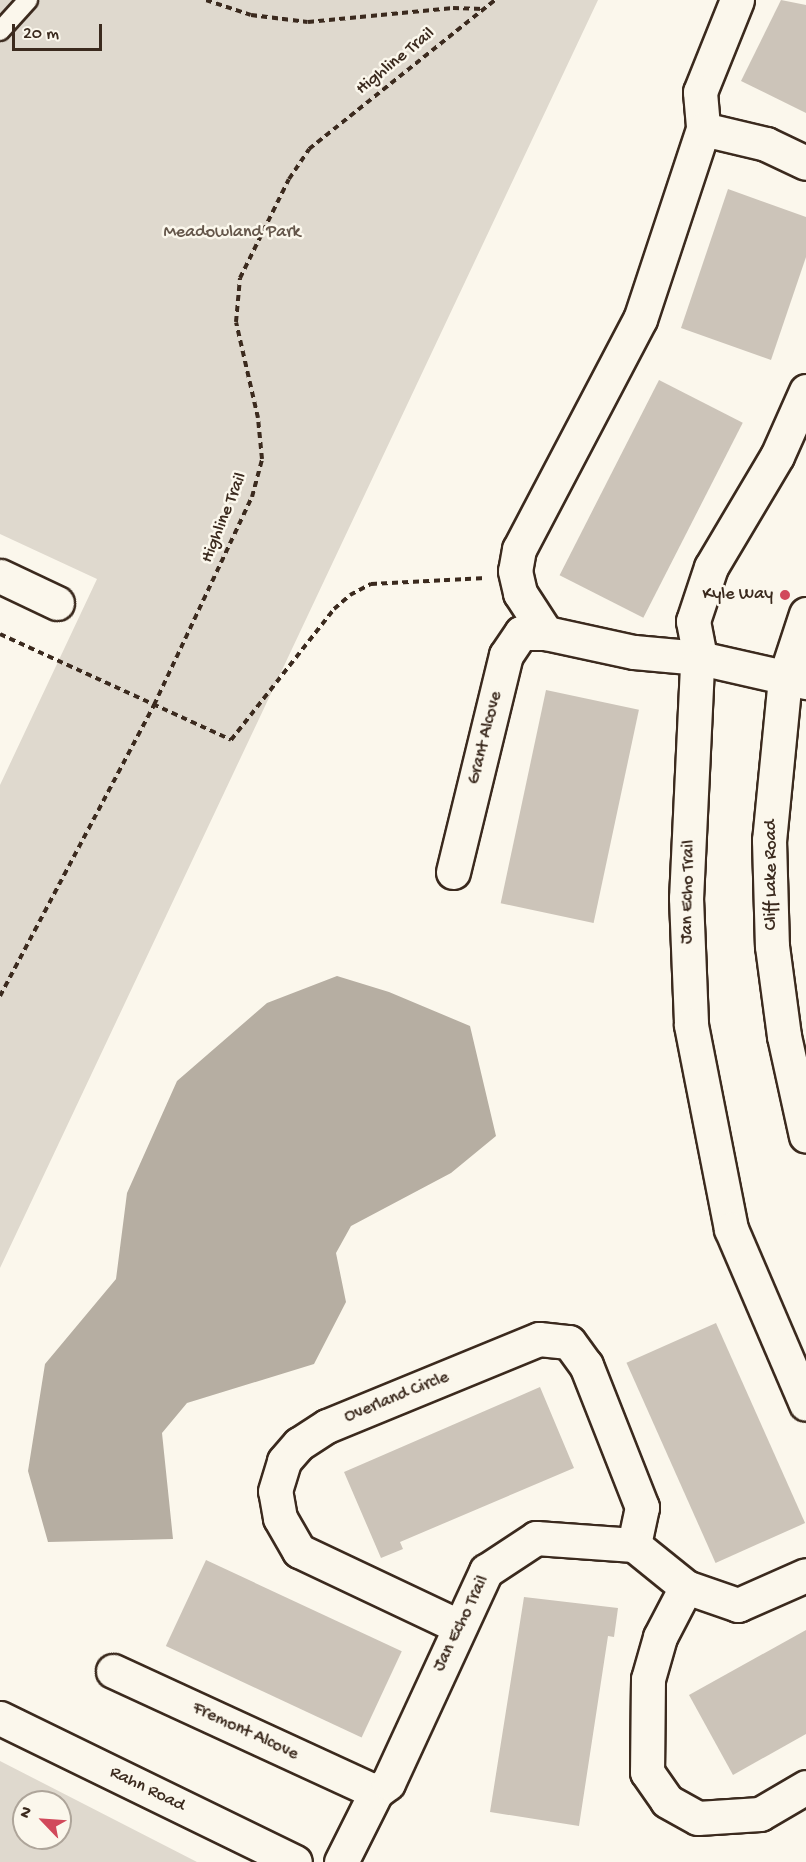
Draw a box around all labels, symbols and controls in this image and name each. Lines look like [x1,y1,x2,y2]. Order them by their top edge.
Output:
scale bar [15,12,105,50]
text: 20 m [23,24,59,45]
street label: Highline Trail [352,24,440,100]
park label: Meadowland Park [163,222,301,244]
street label: Highline Trail [197,470,253,566]
place label: Kyle Way [703,584,773,606]
marker: Kyle Way [778,588,792,602]
street label: Grant Alcove [464,689,508,787]
street label: Cliff Lake Road [761,820,783,930]
street label: Jan Echo Trail [677,840,701,944]
street label: Overland Circle [341,1367,453,1429]
street label: Jan Echo Trail [429,1572,495,1676]
street label: Fremont Alcove [189,1698,301,1766]
street label: Rahn Road [106,1762,188,1818]
north arrow [12,1790,72,1850]
text: N [16,1804,38,1822]

